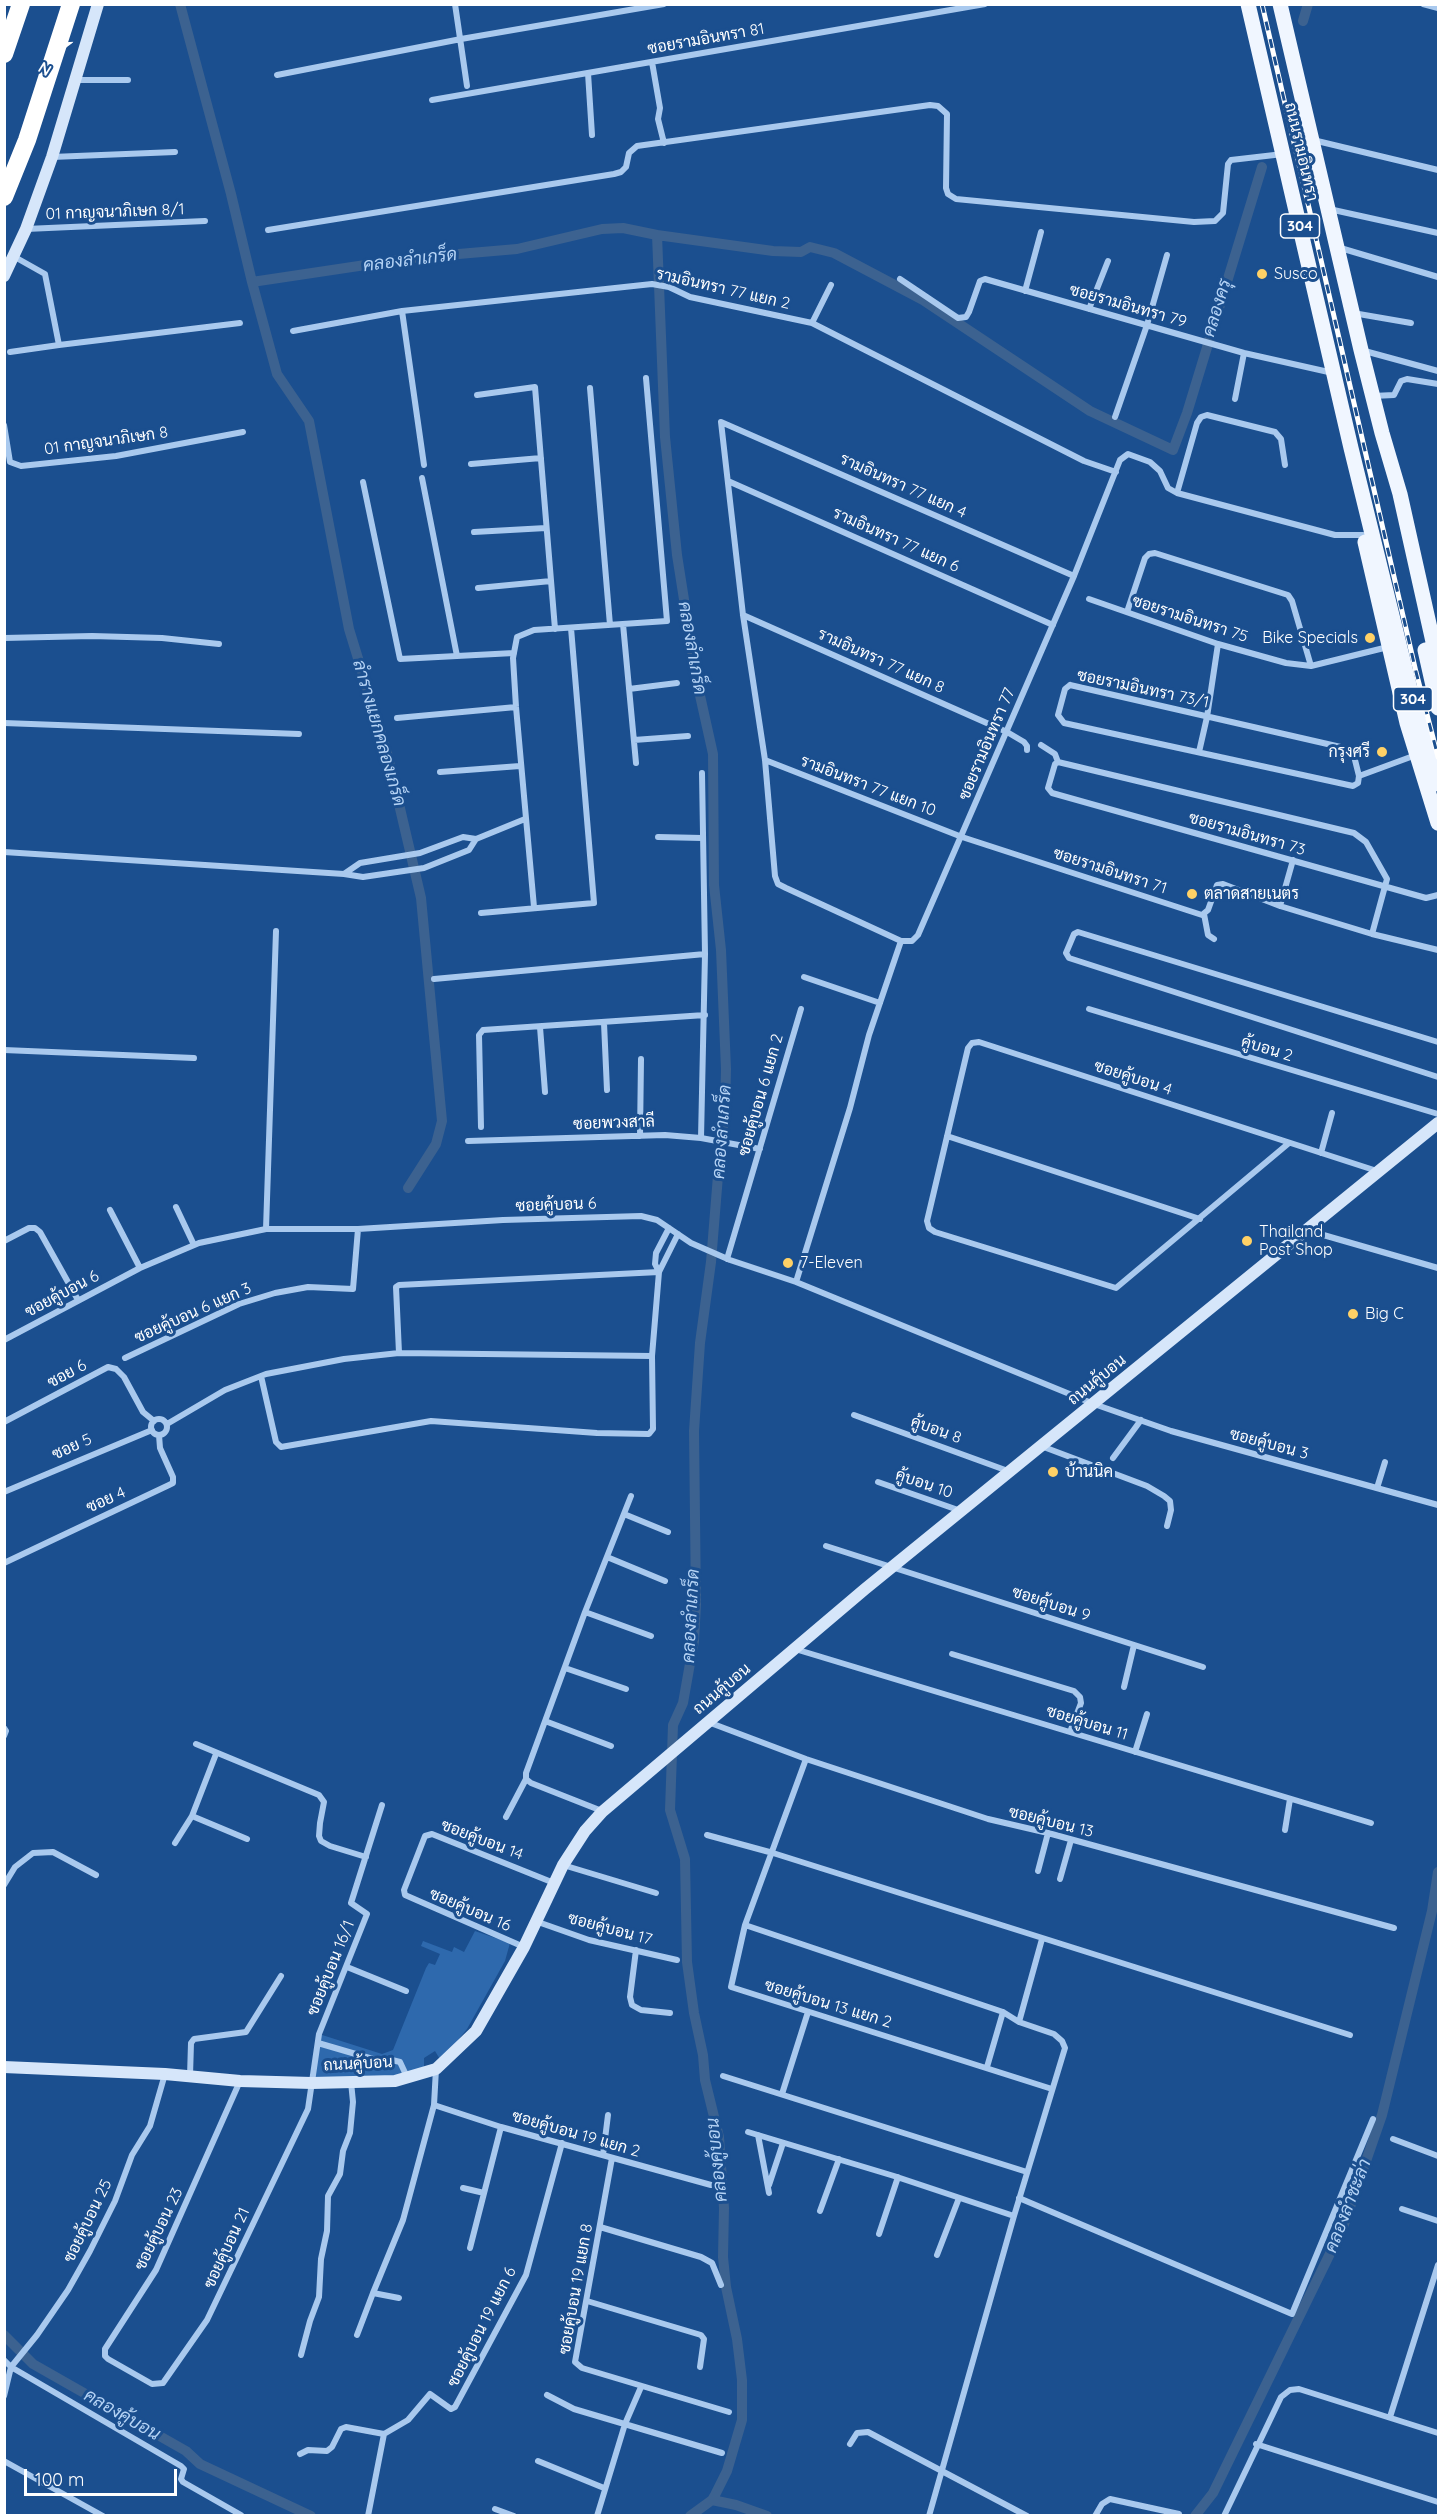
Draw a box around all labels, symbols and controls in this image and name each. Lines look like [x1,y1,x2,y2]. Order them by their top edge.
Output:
street label: ซอยรามอินทรา 81 [646,19,766,59]
north arrow [24,24,84,84]
text: N [34,58,55,81]
street label: ถนนรามอินทรา [1280,101,1322,203]
street label: 01 กาญจนาภิเษก 8/1 [45,200,185,224]
road number: 304 [1280,214,1320,238]
water label: คลองลำเกร็ด [362,244,458,276]
street label: รามอินทรา 77 แยก 2 [654,264,792,314]
place label: Susco [1274,264,1318,284]
marker: Susco [1255,267,1269,281]
water label: คลองครุ [1198,276,1236,340]
street label: ซอยรามอินทรา 79 [1067,280,1189,332]
street label: 01 กาญจนาภิเษก 8 [43,423,169,459]
street label: รามอินทรา 77 แยก 4 [837,449,969,523]
street label: รามอินทรา 77 แยก 6 [830,503,962,577]
street label: ซอยรามอินทรา 75 [1130,591,1250,647]
water label: คลองลำเกร็ด [673,600,711,696]
street label: รามอินทรา 77 แยก 8 [815,624,947,698]
place label: Bike Specials [1262,628,1358,648]
marker: Bike Specials [1363,631,1377,645]
water label: ลำรางแยกคลองเกร็ด [348,657,410,809]
street label: ซอยรามอินทรา 73/1 [1075,666,1211,712]
street label: ซอยรามอินทรา 77 [955,685,1019,803]
road number: 304 [1394,687,1432,711]
place label: กรุงศรี [1328,742,1370,762]
marker: กรุงศรี [1375,745,1389,759]
street label: รามอินทรา 77 แยก 10 [798,751,938,821]
street label: ซอยรามอินทรา 73 [1187,808,1307,860]
street label: ซอยรามอินทรา 71 [1051,844,1169,898]
place label: ตลาดสายเนตร [1204,884,1299,904]
marker: ตลาดสายเนตร [1185,887,1199,901]
street label: ซอยคู้บอน 6 แยก 2 [734,1032,788,1158]
street label: คู้บอน 2 [1239,1032,1295,1066]
street label: ซอยคู้บอน 4 [1092,1056,1174,1100]
water label: คลองลำเกร็ด [708,1084,736,1180]
street label: ซอยพวงสาลี [573,1112,655,1134]
street label: ซอยคู้บอน 6 [515,1194,597,1216]
place label: Thailand Post Shop [1259,1222,1333,1260]
marker: Thailand Post Shop [1240,1234,1254,1248]
place label: 7-Eleven [800,1253,863,1273]
marker: 7-Eleven [781,1256,795,1270]
street label: ซอยคู้บอน 6 [22,1267,102,1321]
street label: ซอยคู้บอน 6 แยก 3 [132,1279,254,1347]
place label: Big C [1365,1304,1404,1324]
marker: Big C [1346,1307,1360,1321]
street label: ถนนคู้บอน [1064,1351,1130,1409]
street label: ซอย 6 [44,1356,90,1392]
street label: คู้บอน 8 [908,1412,964,1448]
street label: ซอยคู้บอน 3 [1228,1424,1310,1464]
street label: ซอย 5 [49,1430,95,1464]
place label: บ้านนิค [1065,1462,1113,1482]
street label: คู้บอน 10 [893,1465,955,1503]
marker: บ้านนิค [1046,1465,1060,1479]
street label: ซอย 4 [83,1483,129,1517]
water label: คลองลำเกร็ด [678,1568,704,1664]
street label: ซอยคู้บอน 9 [1009,1582,1093,1626]
street label: ถนนคู้บอน [689,1659,755,1719]
street label: ซอยคู้บอน 11 [1044,1702,1130,1744]
street label: ซอยคู้บอน 13 [1007,1802,1095,1842]
street label: ซอยคู้บอน 14 [438,1816,526,1864]
street label: ซอยคู้บอน 16 [426,1884,514,1936]
street label: ซอยคู้บอน 17 [566,1909,654,1949]
street label: ซอยคู้บอน 16/1 [303,1918,359,2018]
street label: ซอยคู้บอน 13 แยก 2 [762,1976,894,2032]
street label: ถนนคู้บอน [323,2053,393,2075]
street label: ซอยคู้บอน 19 แยก 2 [510,2107,642,2161]
water label: คลองคู้บอน [702,2117,732,2203]
water label: คลองลำชะล่า [1320,2156,1376,2256]
street label: ซอยคู้บอน 25 [60,2176,116,2266]
street label: ซอยคู้บอน 23 [131,2185,187,2273]
street label: ซอยคู้บอน 21 [200,2204,254,2292]
street label: ซอยคู้บอน 19 แยก 8 [555,2222,597,2356]
street label: ซอยคู้บอน 19 แยก 6 [443,2264,521,2390]
water label: คลองคู้บอน [80,2385,164,2445]
scale bar [27,2457,180,2495]
text: 100 m [35,2468,84,2491]

